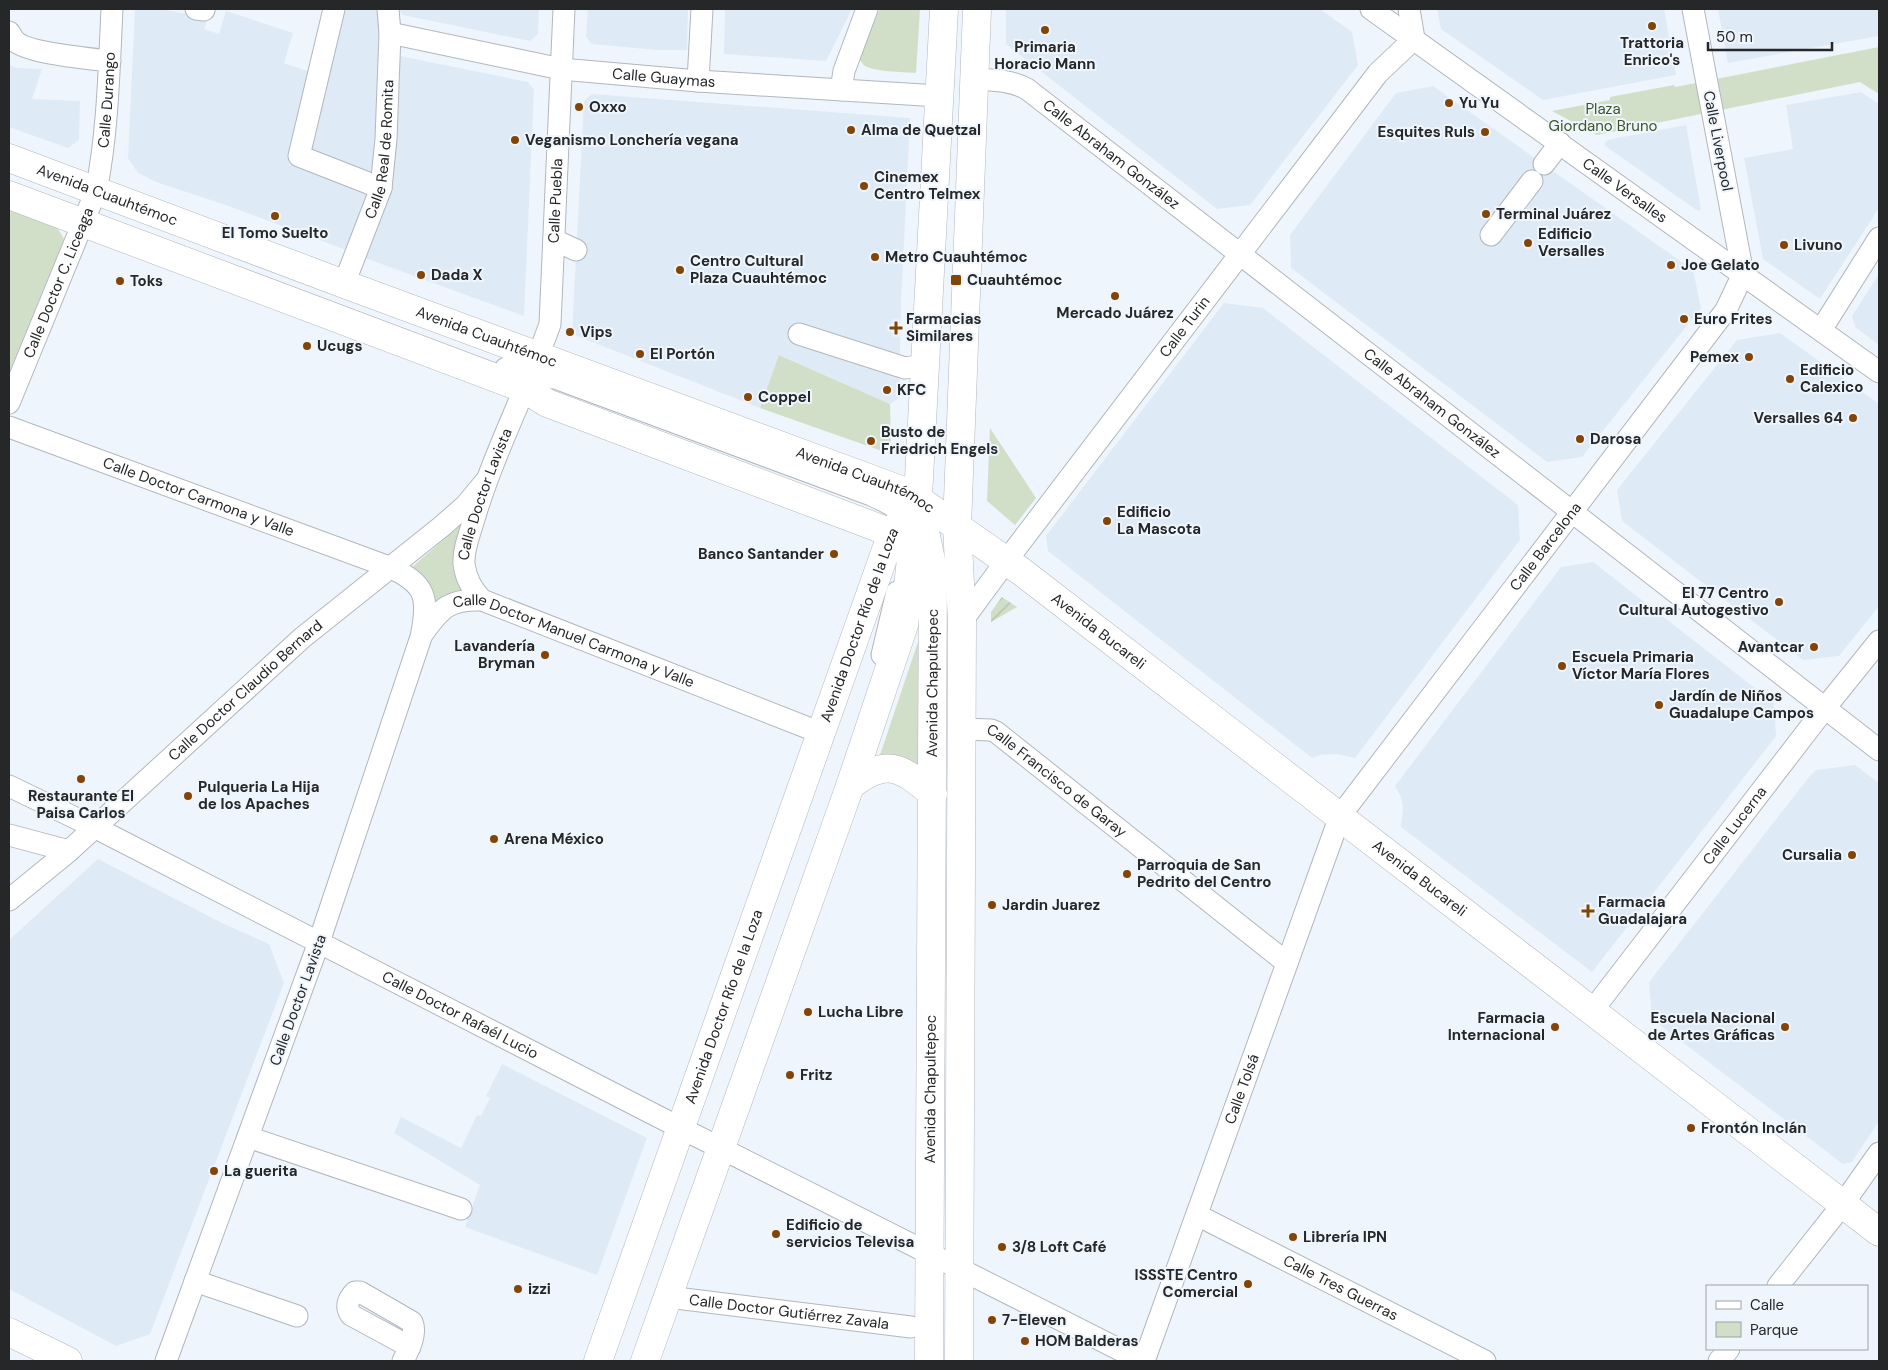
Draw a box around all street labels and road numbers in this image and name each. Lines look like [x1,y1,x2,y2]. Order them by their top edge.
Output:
street label: Calle Durango [93,51,120,149]
street label: Calle Guaymas [611,64,716,92]
street label: Calle Real de Romita [360,79,398,222]
street label: Calle Liverpool [1698,89,1738,193]
street label: Calle Abraham González [1039,95,1184,214]
street label: Calle Versalles [1578,153,1671,228]
street label: Calle Puebla [544,158,567,244]
street label: Avenida Cuauhtémoc [34,159,181,231]
street label: Calle Doctor C. Liceaga [19,204,98,361]
street label: Calle Turin [1155,292,1215,362]
street label: Avenida Cuauhtémoc [413,302,560,372]
street label: Calle Abraham González [1359,344,1505,463]
street label: Calle Doctor Lavista [454,425,517,561]
street label: Avenida Cuauhtémoc [793,442,939,518]
street label: Calle Doctor Carmona y Valle [100,452,297,541]
street label: Calle Barcelona [1505,498,1586,595]
street label: Avenida Doctor Río de la Loza [816,523,903,725]
street label: Avenida Bucareli [1047,588,1150,674]
street label: Calle Doctor Manuel Carmona y Valle [451,589,697,692]
street label: Avenida Chapultepec [922,609,943,757]
street label: Calle Doctor Claudio Bernard [164,615,327,765]
street label: Calle Francisco de Garay [984,719,1131,842]
street label: Calle Lucerna [1698,782,1771,869]
street label: Avenida Bucareli [1368,835,1471,921]
street label: Avenida Doctor Río de la Loza [680,907,768,1107]
street label: Calle Doctor Lavista [265,932,331,1068]
street label: Calle Doctor Rafaél Lucio [379,967,542,1063]
street label: Avenida Chapultepec [920,1015,941,1163]
street label: Calle Tolsá [1220,1051,1264,1127]
street label: Calle Tres Guerras [1280,1250,1402,1325]
street label: Calle Doctor Gutiérrez Zavala [688,1290,890,1334]

